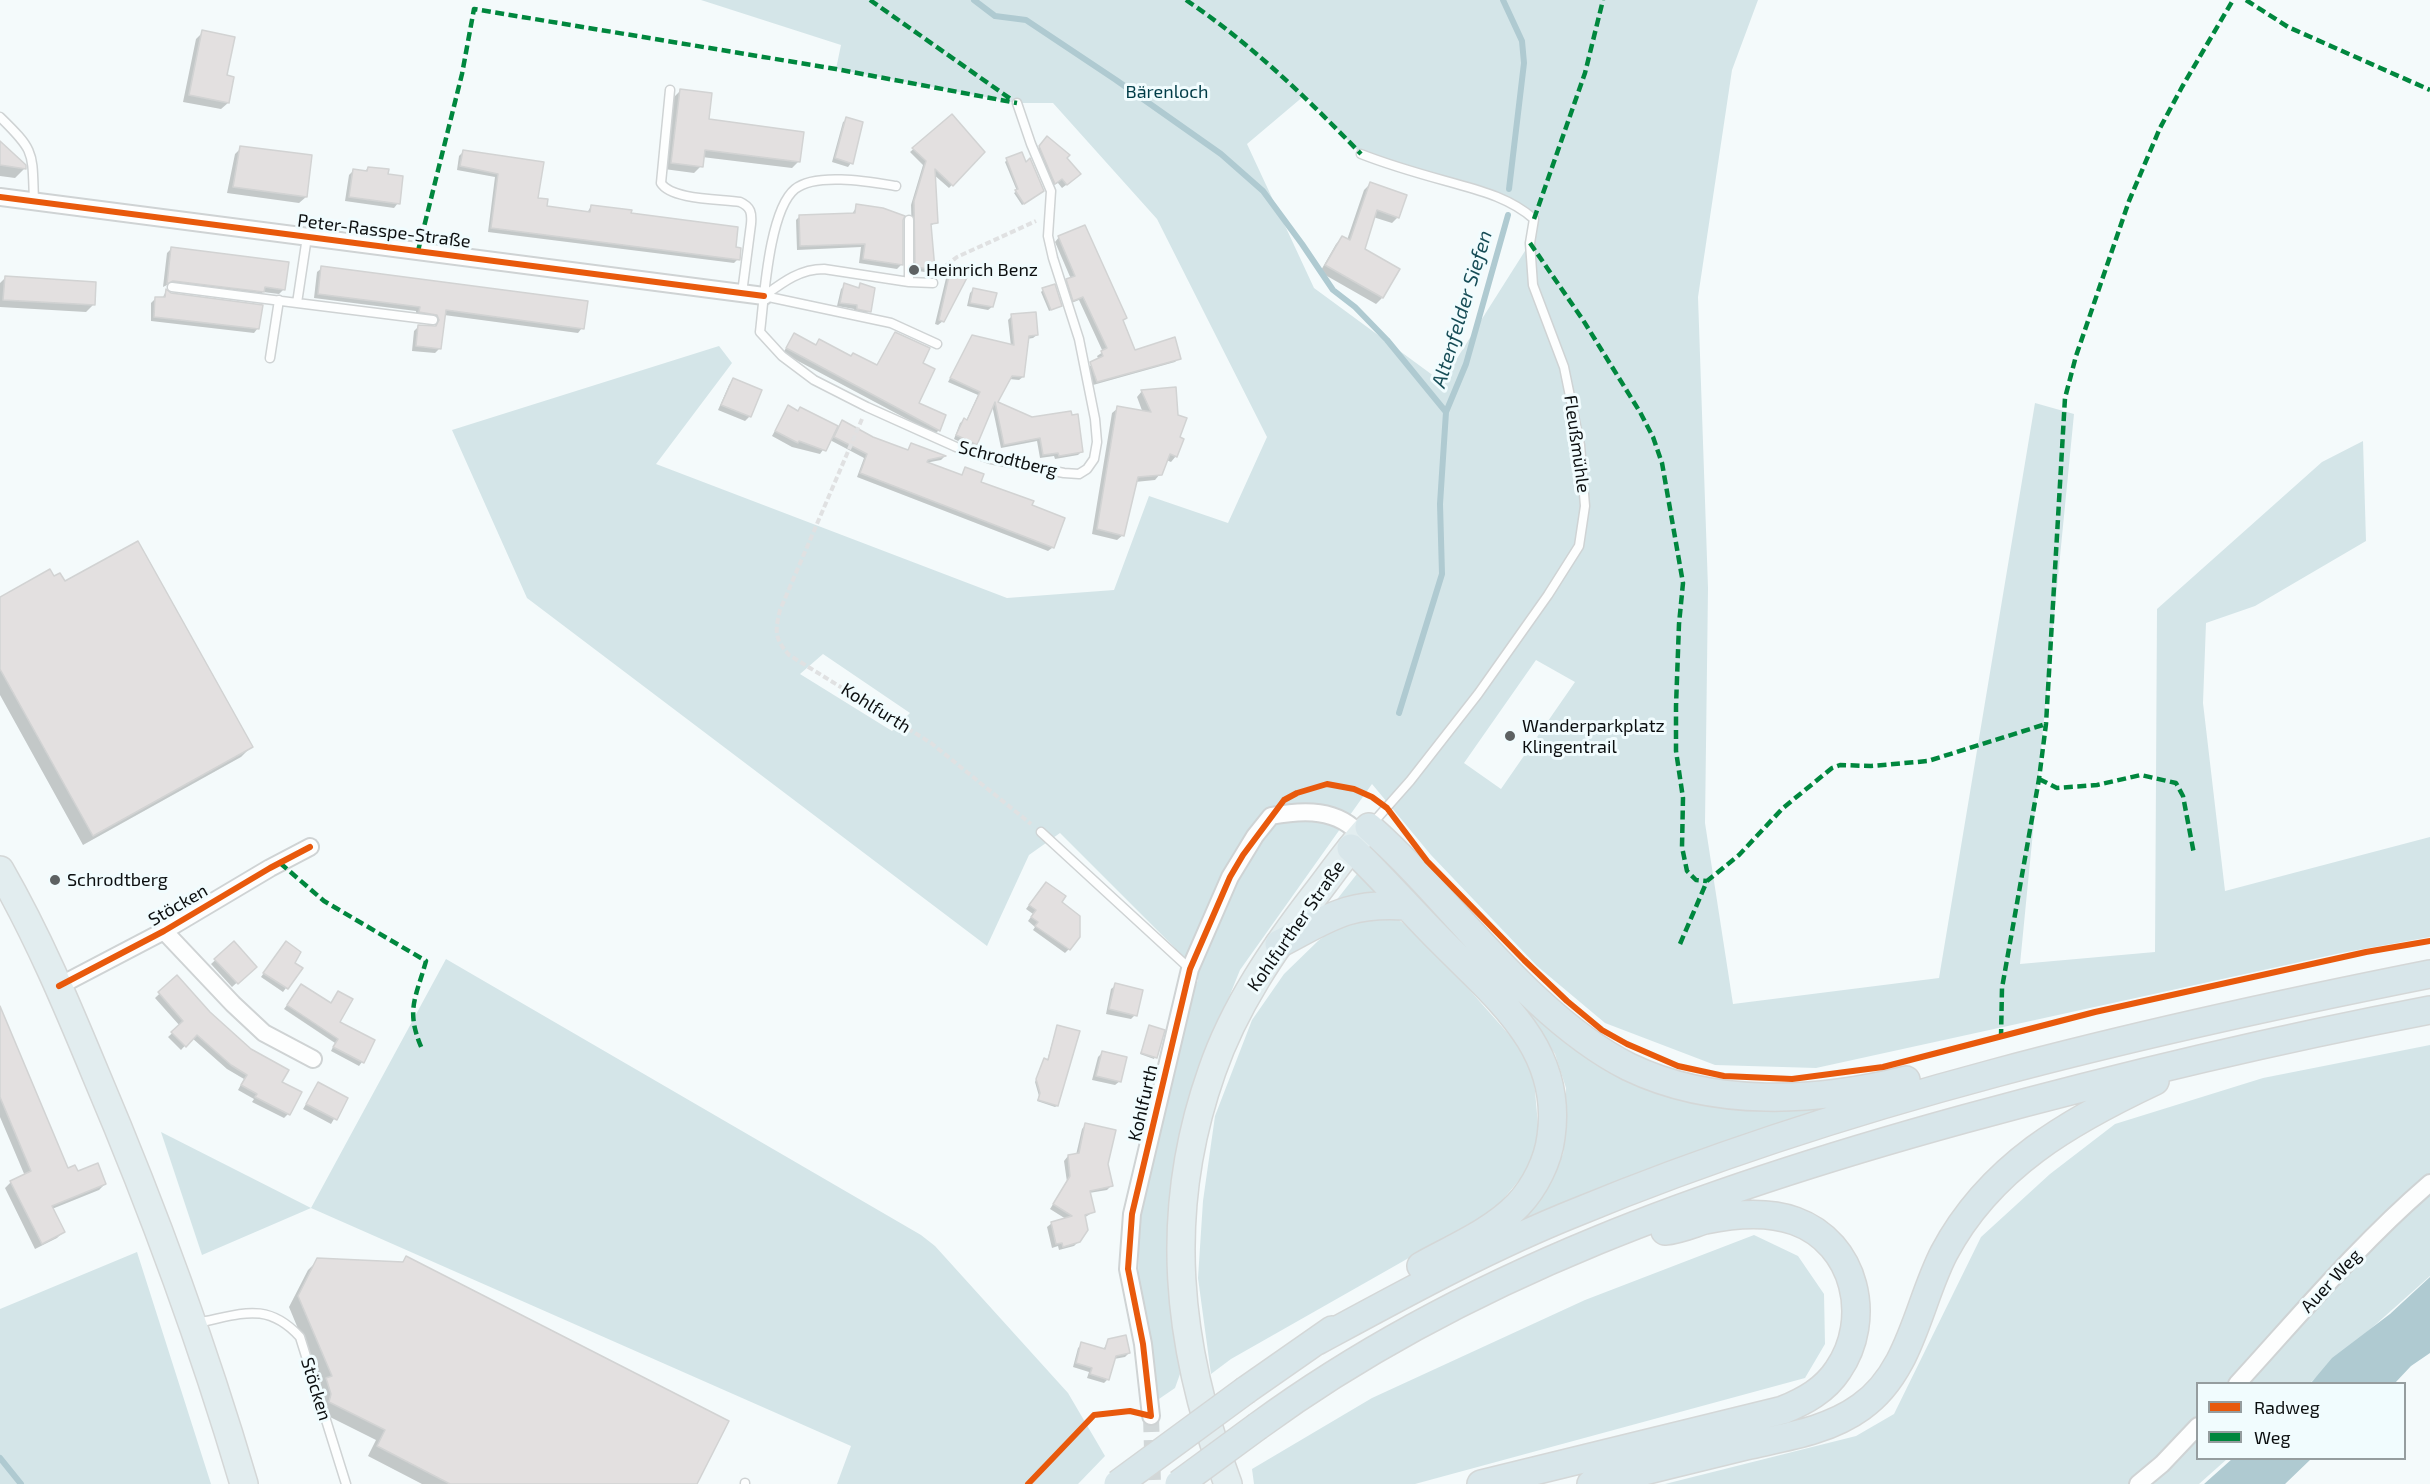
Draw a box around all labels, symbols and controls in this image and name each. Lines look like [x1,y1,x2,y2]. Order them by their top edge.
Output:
park label: Bärenloch [1126,81,1208,103]
street label: Peter-Rasspe-Straße [296,210,472,252]
water label: Altenfelder Siefen [1427,227,1497,391]
place label: Heinrich Benz [926,259,1038,281]
marker: Heinrich Benz [907,263,921,277]
street label: Fleußmühle [1559,394,1595,494]
street label: Schrodtberg [956,436,1060,482]
street label: Kohlfurth [837,678,915,738]
place label: Wanderparkplatz Klingentrail [1522,715,1665,758]
marker: Wanderparkplatz Klingentrail [1503,729,1517,743]
street label: Kohlfurther Straße [1243,856,1349,996]
place label: Schrodtberg [67,869,168,891]
marker: Schrodtberg [48,873,62,887]
street label: Stöcken [145,879,211,931]
street label: Kohlfurth [1124,1063,1162,1143]
street label: Auer Weg [2296,1245,2366,1317]
street label: Stöcken [296,1355,336,1423]
legend [2196,1382,2406,1460]
text: Radweg [2254,1396,2320,1418]
text: Weg [2254,1426,2290,1448]

